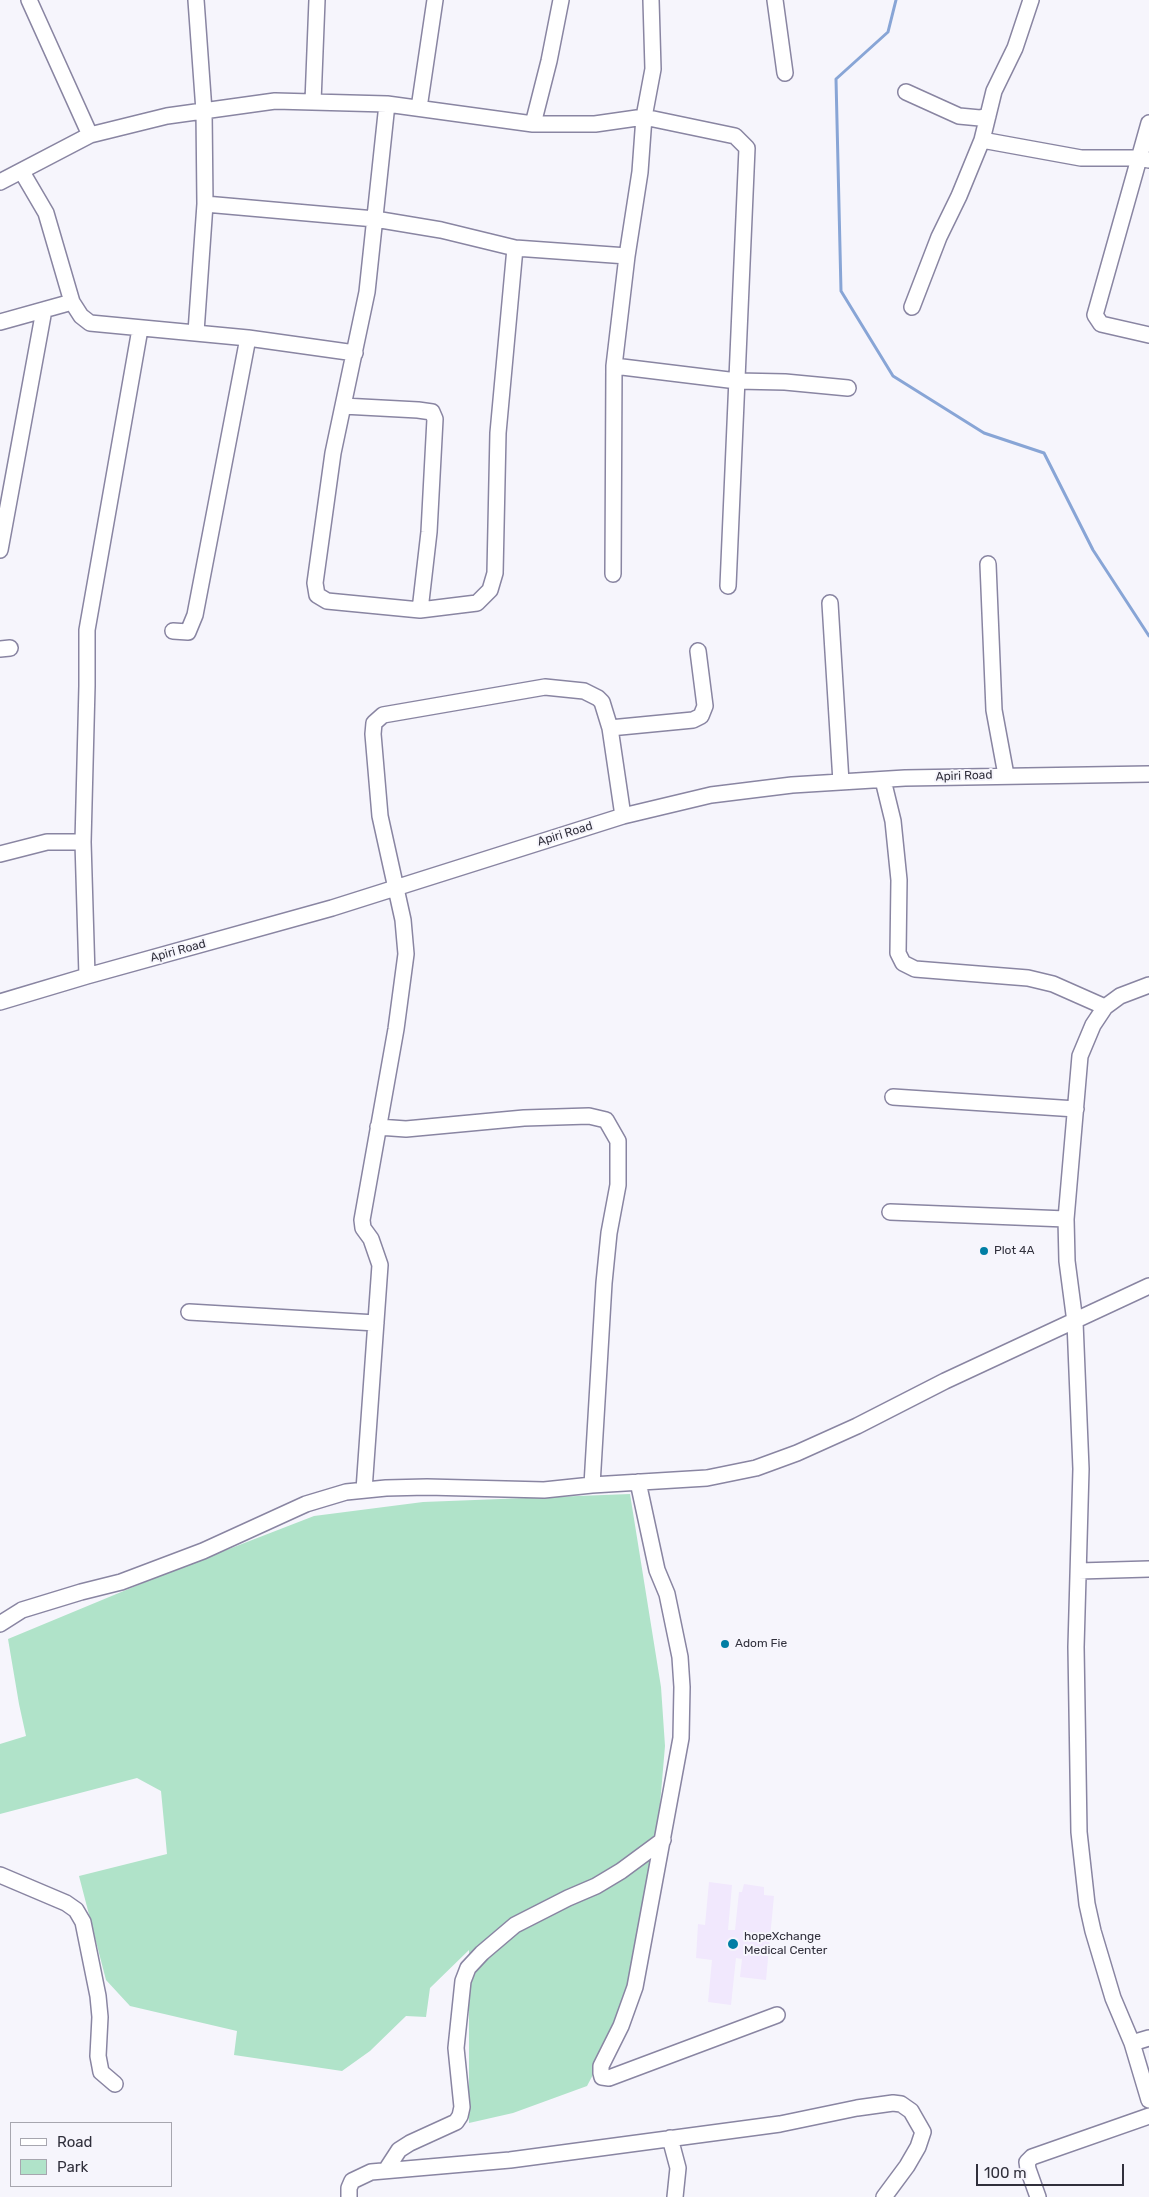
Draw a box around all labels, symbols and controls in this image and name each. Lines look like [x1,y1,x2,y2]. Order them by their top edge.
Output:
street label: Apiri Road [935,768,993,784]
street label: Apiri Road [536,819,594,849]
street label: Apiri Road [149,937,207,965]
place label: Plot 4A [994,1244,1035,1258]
marker: Plot 4A [978,1245,990,1257]
place label: Adom Fie [735,1637,787,1651]
marker: Adom Fie [719,1638,731,1650]
place label: hopeXchange Medical Center [744,1930,827,1958]
marker: hopeXchange Medical Center [726,1937,740,1951]
legend [10,2122,172,2187]
text: Road [57,2133,93,2151]
scale bar [979,2154,1126,2186]
text: Park [57,2158,88,2176]
text: 100 m [984,2164,1026,2182]

